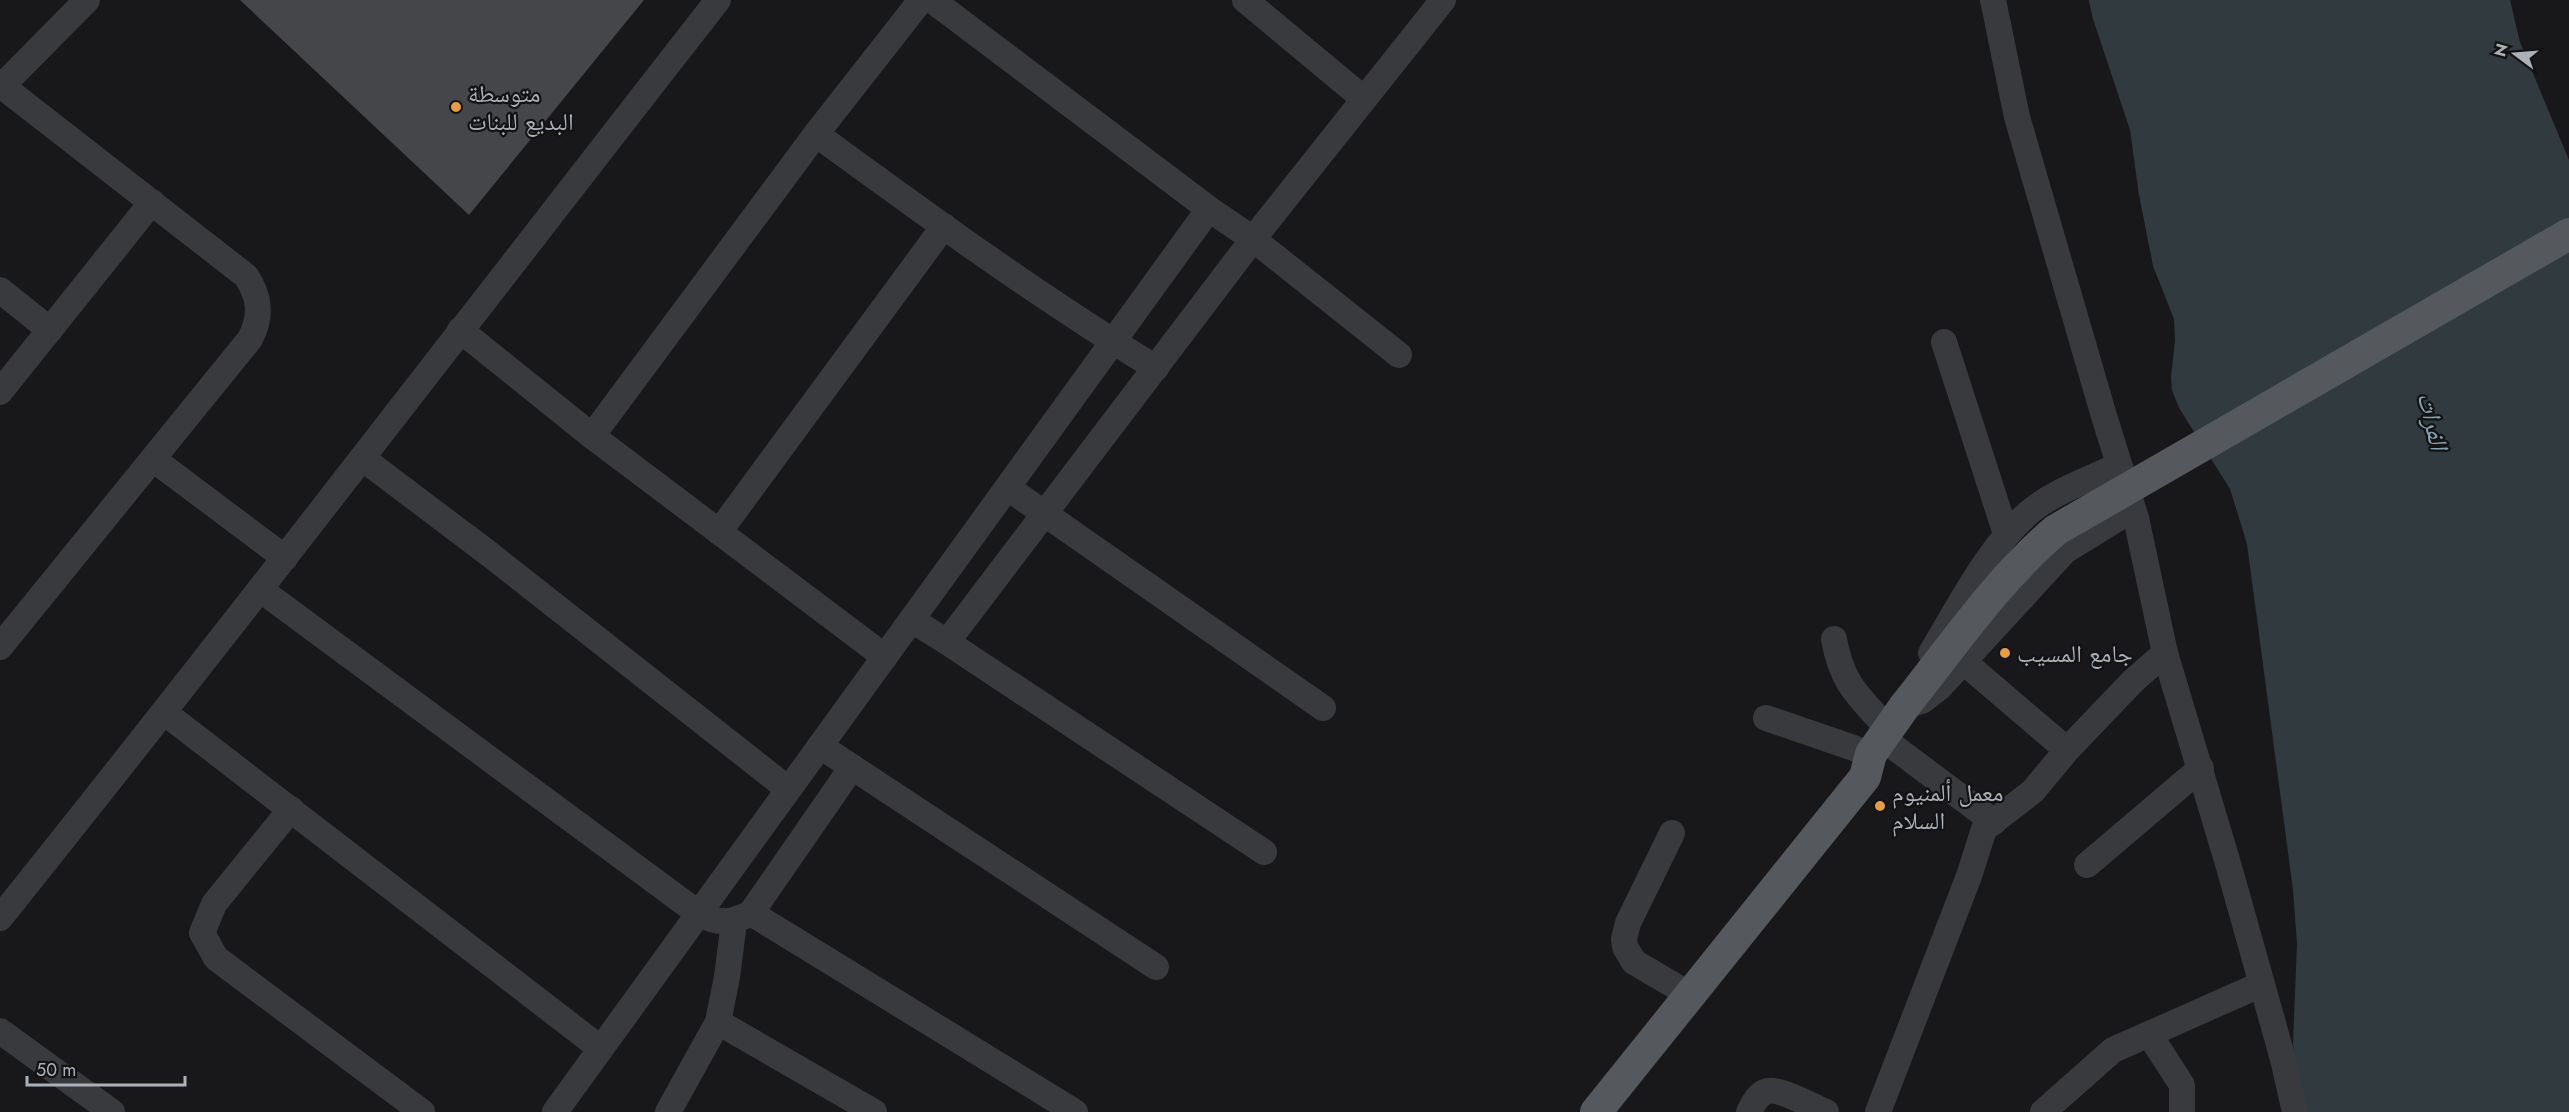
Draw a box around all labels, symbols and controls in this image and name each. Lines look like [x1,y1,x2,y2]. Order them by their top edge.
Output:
north arrow [2485,24,2545,84]
text: N [2488,41,2514,59]
place label: متوسطة البديع للبنات [468,76,574,139]
marker: متوسطة البديع للبنات [449,100,463,114]
water label: الفرات [2407,388,2459,457]
place label: جامع المسيب [2017,636,2133,671]
marker: جامع المسيب [1998,646,2012,660]
place label: معمل ألمنيوم السلام [1892,775,2004,838]
marker: معمل ألمنيوم السلام [1873,799,1887,813]
scale bar [27,1049,184,1087]
text: 50 m [36,1057,76,1083]

